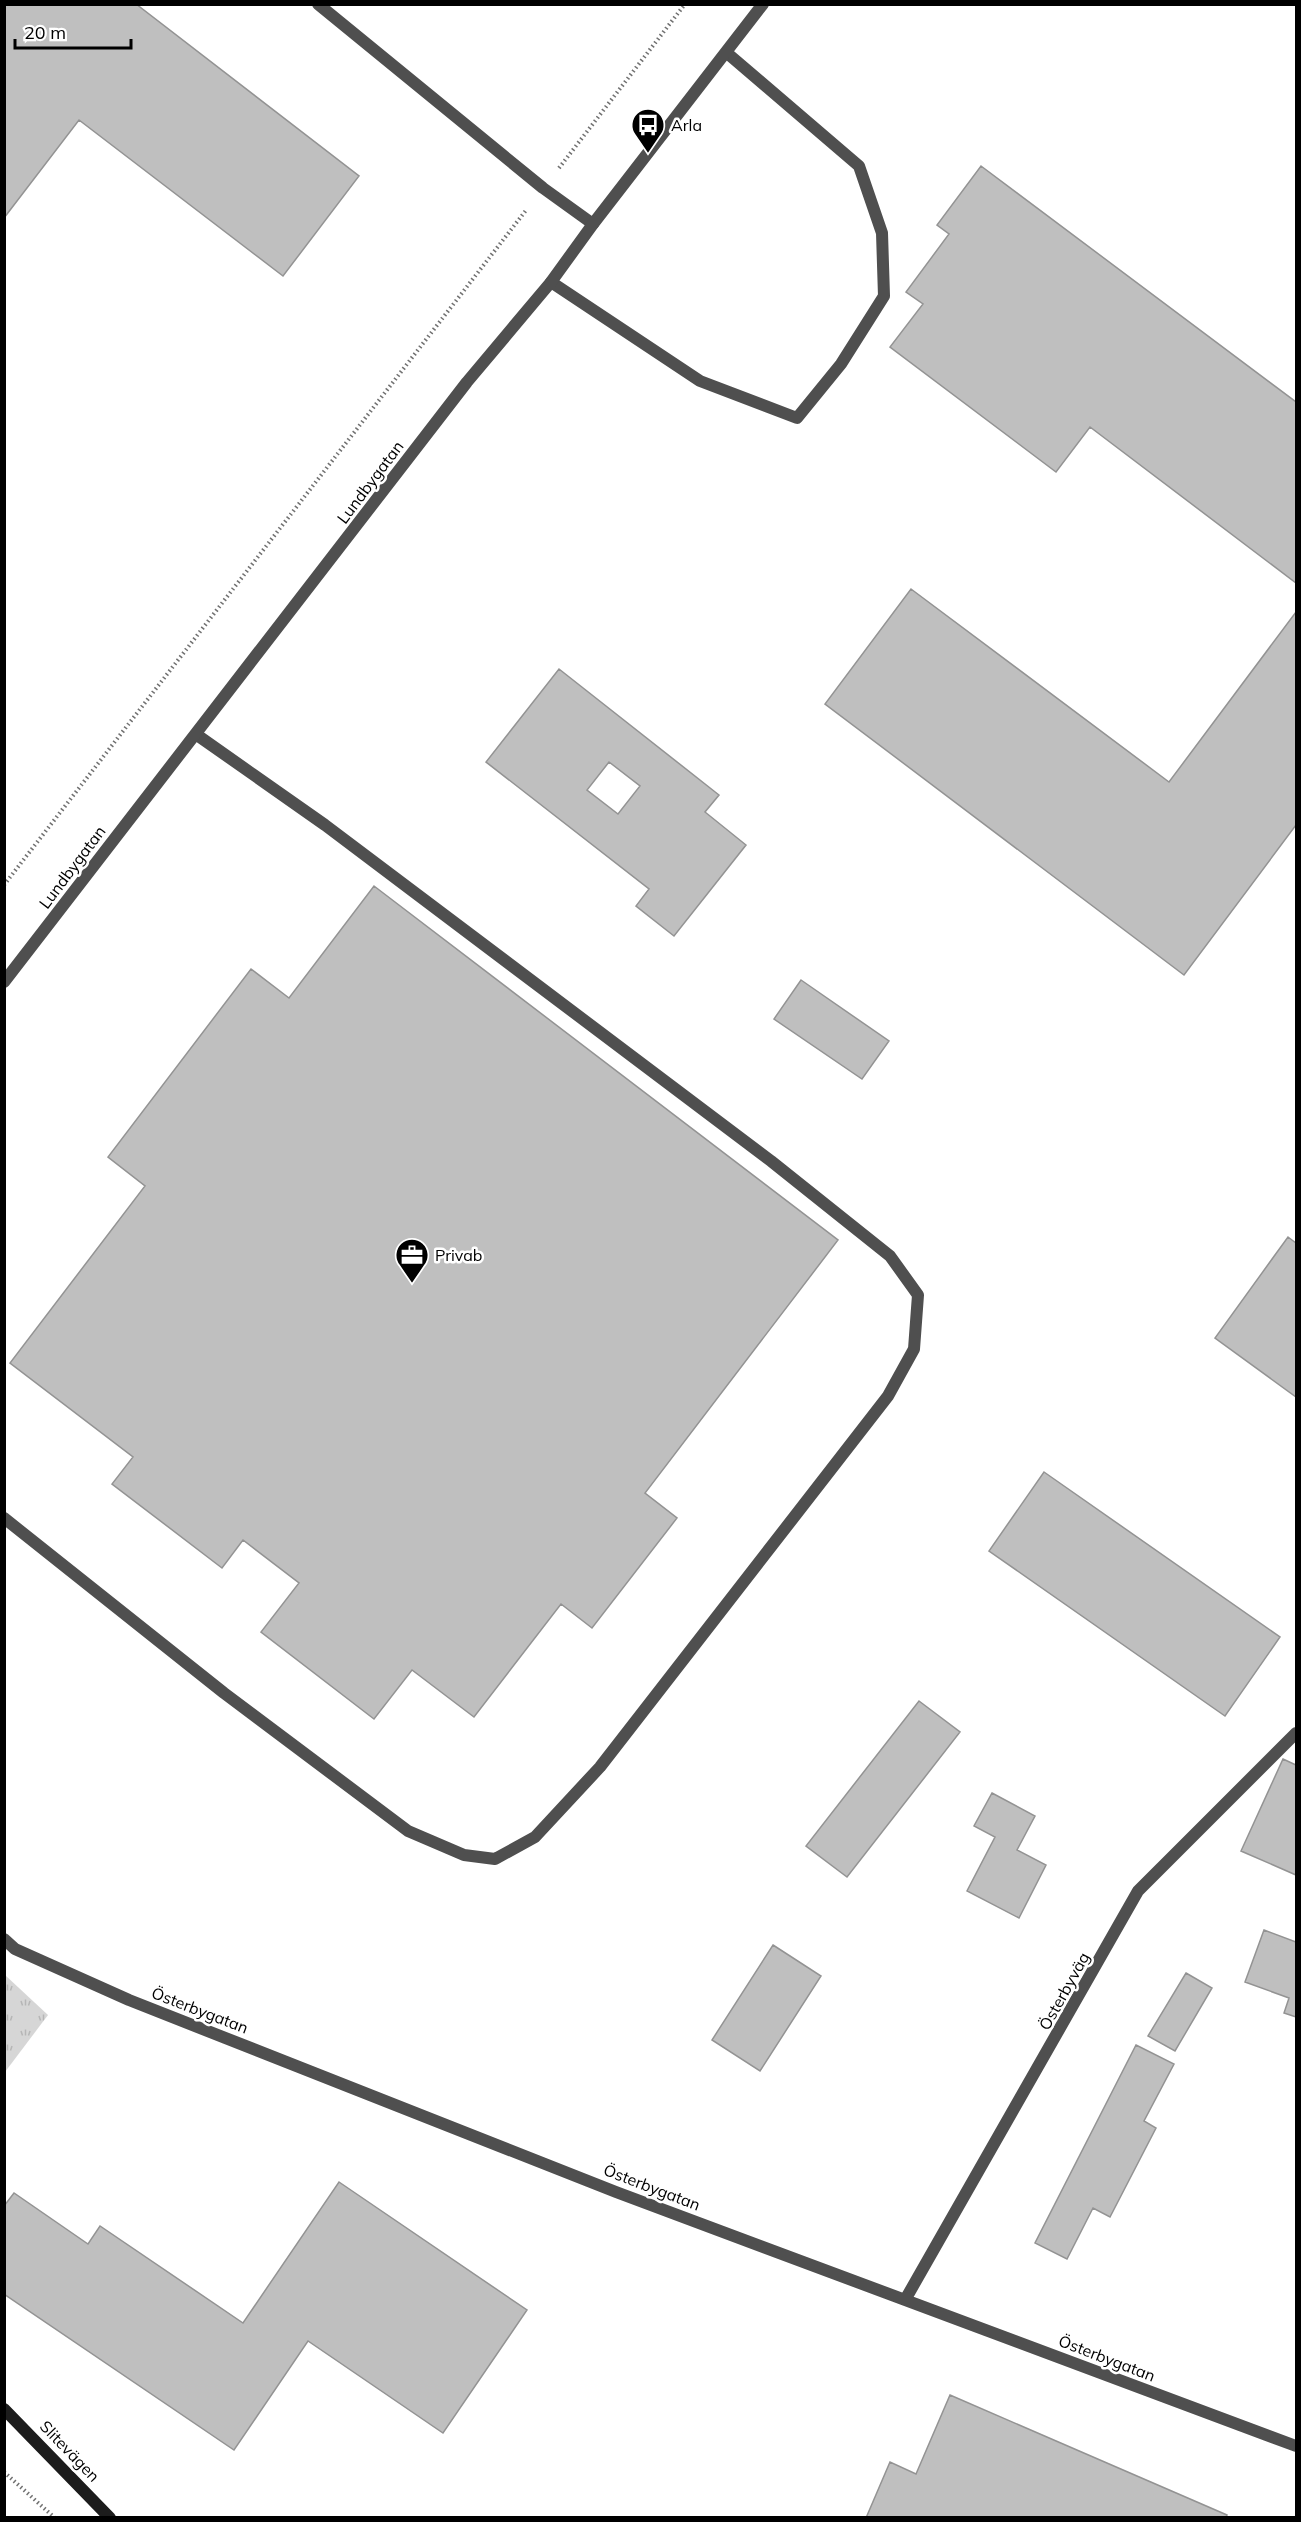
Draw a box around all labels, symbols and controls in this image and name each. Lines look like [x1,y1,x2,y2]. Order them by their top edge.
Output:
scale bar [15,12,130,50]
text: 20 m [24,21,66,44]
bus stop icon: Arla [630,107,666,154]
place label: Arla [671,115,702,135]
street label: Lundbygatan [332,437,408,527]
street label: Lundbygatan [34,822,110,912]
office icon: Privab [394,1237,430,1284]
place label: Privab [435,1245,482,1265]
street label: Österbyväg [1034,1948,1094,2034]
street label: Österbygatan [149,1982,251,2038]
street label: Österbygatan [601,2159,703,2215]
street label: Österbygatan [1056,2330,1158,2386]
street label: Slitevägen [36,2416,104,2486]

